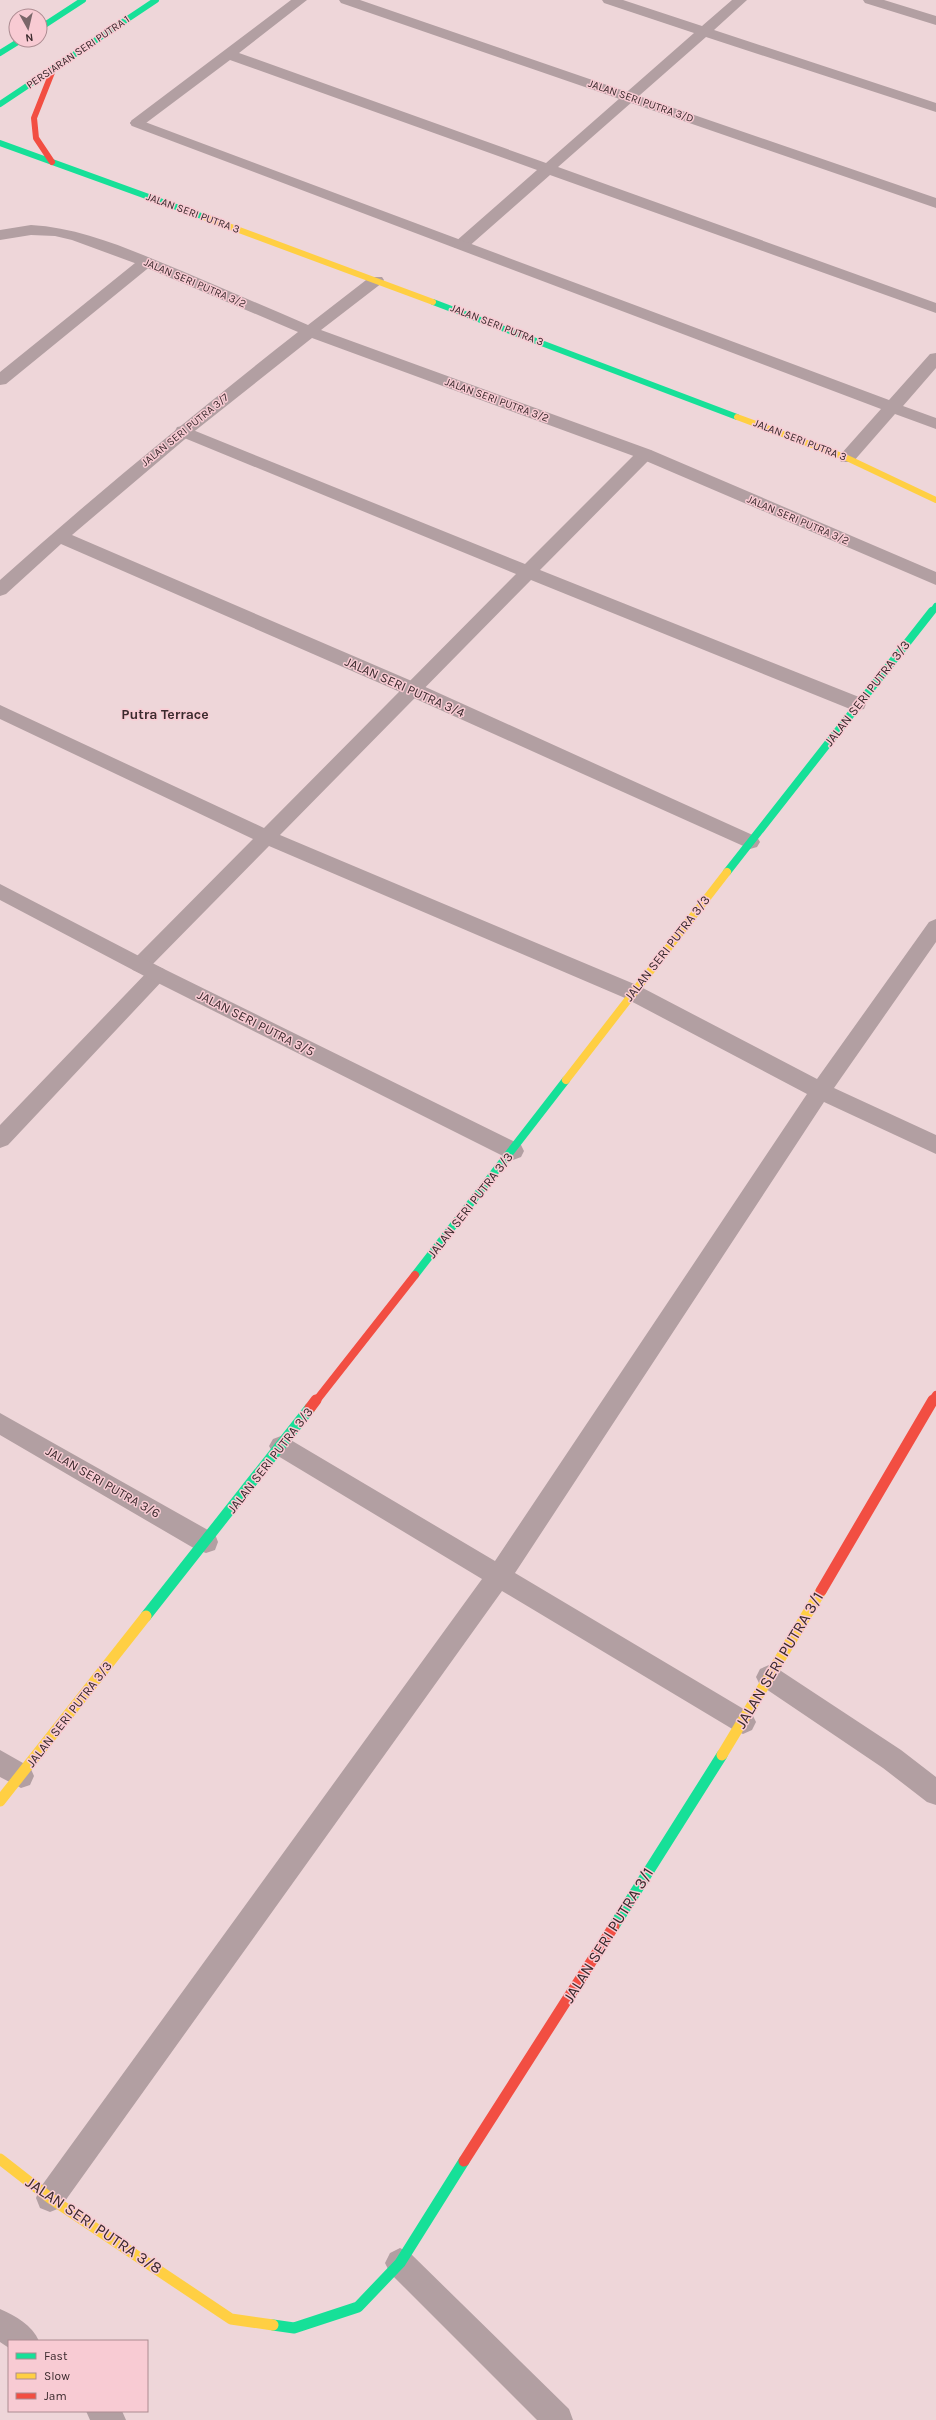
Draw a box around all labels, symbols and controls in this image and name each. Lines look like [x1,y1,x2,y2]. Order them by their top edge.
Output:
north arrow [8,8,48,48]
street label: PERSIARAN SERI PUTRA 1 [24,13,132,91]
street label: JALAN SERI PUTRA 3/D [587,77,695,125]
street label: JALAN SERI PUTRA 3 [144,190,242,236]
street label: JALAN SERI PUTRA 3/2 [142,256,248,310]
street label: JALAN SERI PUTRA 3 [449,301,545,349]
street label: JALAN SERI PUTRA 3/2 [443,375,551,425]
street label: JALAN SERI PUTRA 3/7 [139,391,231,469]
street label: JALAN SERI PUTRA 3 [752,416,848,464]
street label: JALAN SERI PUTRA 3/2 [745,493,851,547]
street label: JALAN SERI PUTRA 3/3 [821,637,913,749]
street label: JALAN SERI PUTRA 3/4 [343,654,467,720]
district label: Putra Terrace [121,706,209,723]
street label: JALAN SERI PUTRA 3/3 [621,892,713,1004]
street label: JALAN SERI PUTRA 3/5 [195,987,317,1059]
street label: JALAN SERI PUTRA 3/3 [424,1149,516,1261]
street label: JALAN SERI PUTRA 3/3 [224,1404,316,1516]
street label: JALAN SERI PUTRA 3/6 [43,1443,163,1521]
street label: JALAN SERI PUTRA 3/1 [731,1588,827,1732]
street label: JALAN SERI PUTRA 3/3 [23,1658,115,1770]
street label: JALAN SERI PUTRA 3/1 [559,1864,657,2006]
street label: JALAN SERI PUTRA 3/8 [22,2172,166,2278]
legend [8,2340,148,2412]
text: Fast [44,2349,68,2363]
text: Slow [44,2369,70,2383]
text: Jam [44,2389,67,2403]

